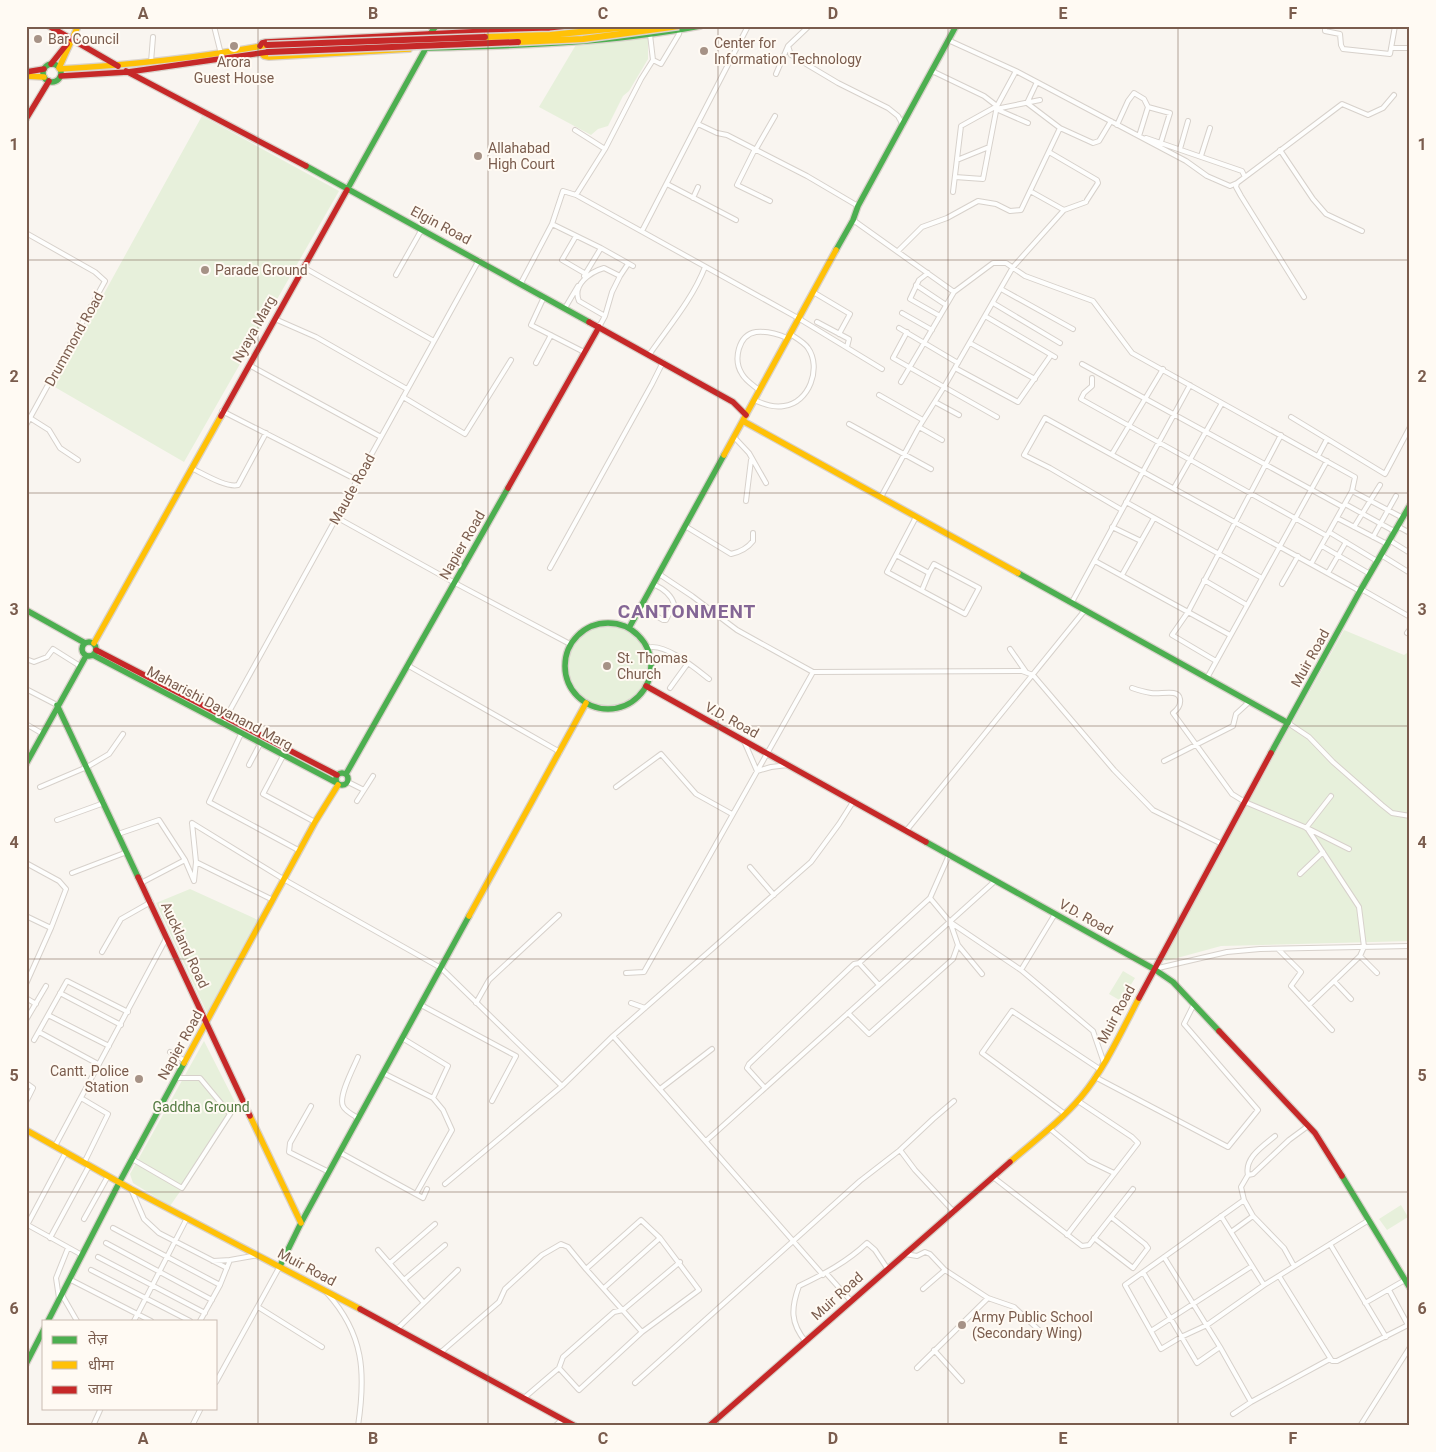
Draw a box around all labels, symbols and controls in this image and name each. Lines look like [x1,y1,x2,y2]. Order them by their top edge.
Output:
text: A [138,4,149,23]
text: B [368,4,378,23]
text: C [598,4,608,23]
text: D [828,4,838,23]
text: E [1059,4,1068,23]
text: F [1289,4,1298,23]
place label: Bar Council [48,31,119,47]
marker: Bar Council [32,33,44,45]
place label: Center for Information Technology [714,35,862,67]
marker: Arora Guest House [228,40,240,52]
marker: Center for Information Technology [698,45,710,57]
place label: Arora Guest House [194,54,274,86]
text: 1 [9,135,19,154]
text: 1 [1417,135,1427,154]
place label: Allahabad High Court [488,140,555,172]
marker: Allahabad High Court [472,150,484,162]
street label: Elgin Road [408,202,474,248]
place label: Parade Ground [215,262,308,278]
marker: Parade Ground [199,264,211,276]
street label: Drummond Road [41,289,107,389]
street label: Nyaya Marg [229,293,279,365]
text: 2 [9,367,19,386]
text: 2 [1417,367,1427,386]
street label: Maude Road [326,451,378,527]
street label: Napier Road [436,508,488,582]
text: 3 [9,600,19,619]
district label: CANTONMENT [618,600,756,623]
text: 3 [1417,600,1427,619]
street label: Muir Road [1288,626,1332,690]
place label: St. Thomas Church [617,650,688,682]
marker: St. Thomas Church [601,660,613,672]
street label: Maharishi Dayanand Marg [144,663,296,753]
street label: V.D. Road [702,699,762,741]
text: 4 [9,833,19,852]
text: 4 [1417,833,1427,852]
street label: V.D. Road [1056,896,1116,938]
street label: Auckland Road [158,899,212,991]
street label: Muir Road [1094,982,1138,1046]
street label: Napier Road [154,1008,206,1082]
place label: Cantt. Police Station [50,1063,129,1095]
text: 5 [9,1066,19,1085]
text: 5 [1417,1066,1427,1085]
marker: Cantt. Police Station [133,1073,145,1085]
park label: Gaddha Ground [152,1099,250,1115]
street label: Muir Road [275,1245,339,1289]
street label: Muir Road [808,1269,866,1323]
text: 6 [9,1299,19,1318]
text: 6 [1417,1299,1427,1318]
place label: Army Public School (Secondary Wing) [972,1309,1093,1342]
marker: Army Public School (Secondary Wing) [956,1319,968,1331]
legend [42,1320,218,1410]
text: तेज़ [88,1330,109,1348]
text: धीमा [88,1356,115,1374]
text: जाम [88,1380,113,1398]
text: A [138,1429,149,1448]
text: B [368,1429,378,1448]
text: C [598,1429,608,1448]
text: D [828,1429,838,1448]
text: E [1059,1429,1068,1448]
text: F [1289,1429,1298,1448]

